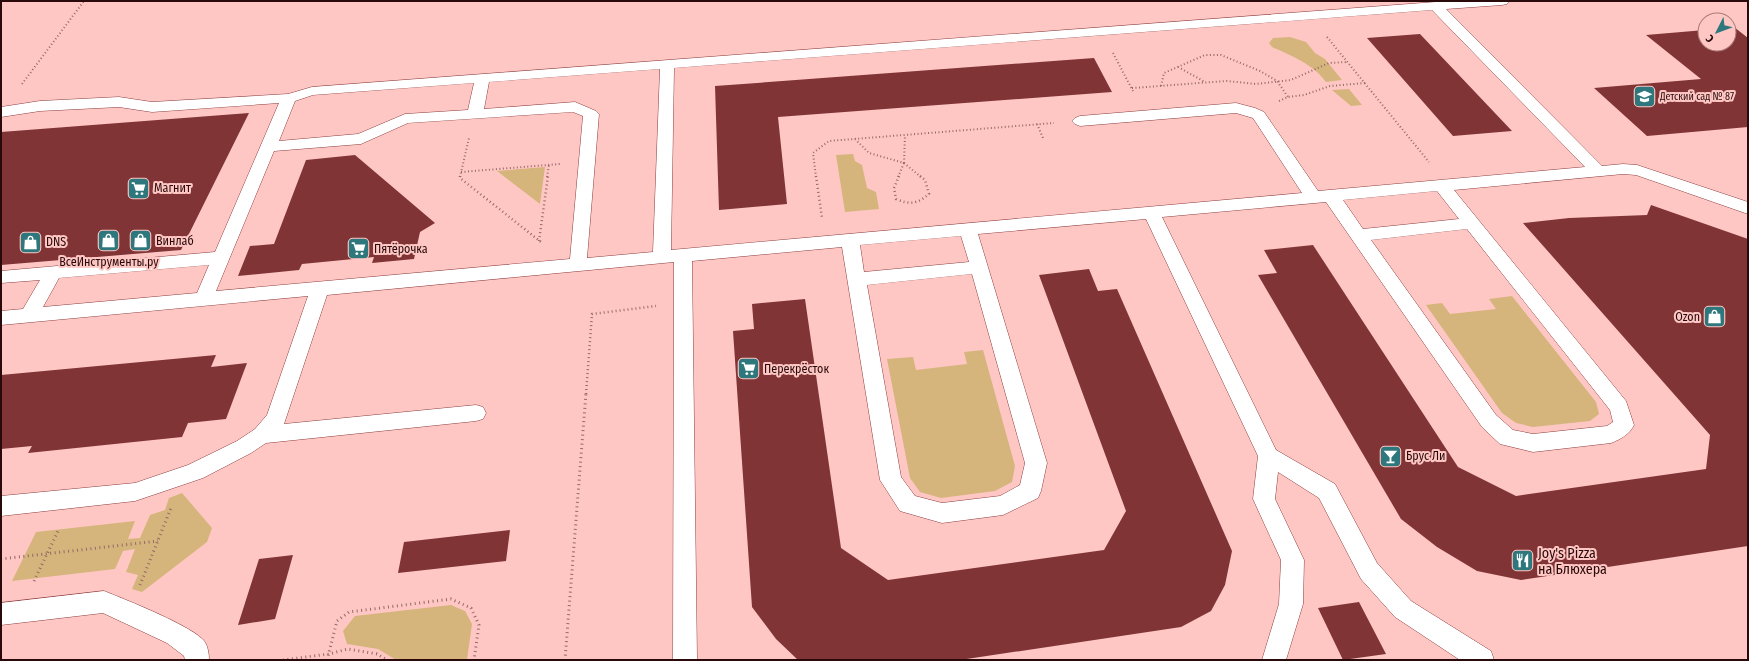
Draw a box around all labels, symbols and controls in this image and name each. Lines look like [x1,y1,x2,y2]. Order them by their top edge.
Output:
north arrow [1697,12,1737,52]
text: С [1703,32,1717,45]
school or university icon: Детский сад № 87 [1631,83,1657,109]
place label: Детский сад № 87 [1659,91,1734,103]
supermarket icon: Магнит [126,175,152,201]
place label: Магнит [154,181,191,195]
shop icon: ВсеИнструменты.ру [96,228,122,254]
shop icon: Винлаб [128,228,154,254]
shop icon: DNS [18,229,44,255]
place label: Винлаб [156,234,194,248]
place label: DNS [46,235,66,249]
supermarket icon: Пятёрочка [345,236,371,262]
place label: Пятёрочка [374,242,428,256]
place label: ВсеИнструменты.ру [59,255,159,269]
shop icon: Ozon [1702,304,1728,330]
place label: Ozon [1675,310,1700,324]
supermarket icon: Перекрёсток [736,356,762,382]
place label: Перекрёсток [764,362,829,376]
bar icon: Брус Ли [1378,443,1404,469]
place label: Брус Ли [1406,449,1445,463]
place label: Joy's Pizza на Блюхера [1538,545,1607,578]
restaurant icon: Joy's Pizza на Блюхера [1509,548,1535,574]

